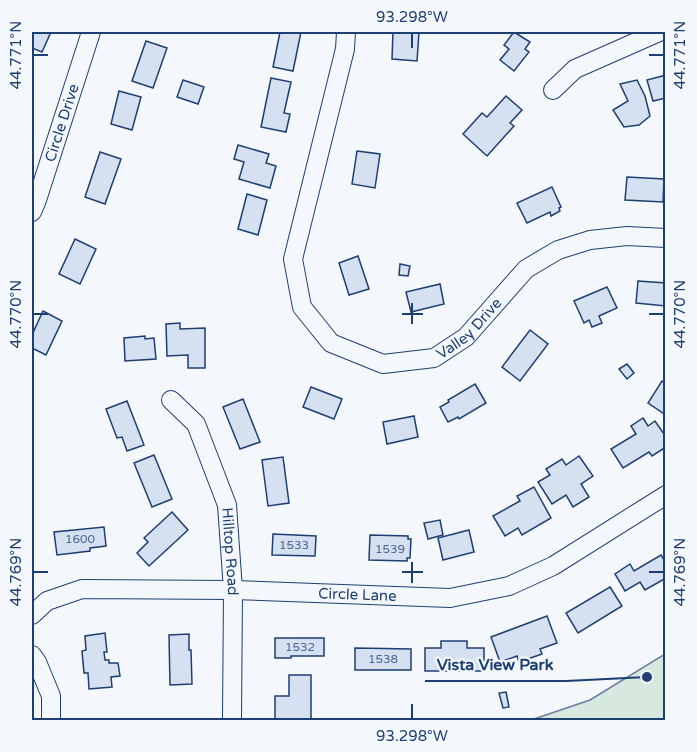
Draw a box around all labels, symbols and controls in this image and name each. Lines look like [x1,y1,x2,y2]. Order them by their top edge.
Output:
text: 93.298°W [376,8,448,26]
text: 44.771°N [7,21,25,89]
text: 44.771°N [671,21,689,89]
street label: Circle Drive [41,82,83,164]
text: 44.770°N [7,280,25,348]
text: 44.770°N [671,280,689,348]
street label: Valley Drive [433,294,505,363]
street label: Hilltop Road [218,507,242,596]
house number: 1600 [65,532,96,546]
text: 44.769°N [7,538,25,606]
house number: 1533 [279,538,309,552]
text: 44.769°N [671,538,689,606]
house number: 1539 [375,542,405,556]
street label: Circle Lane [318,584,397,605]
house number: 1532 [285,640,315,654]
callout: Vista View Park [425,647,566,681]
house number: 1538 [368,652,398,666]
text: Vista View Park [437,655,554,675]
text: 93.298°W [376,727,448,745]

